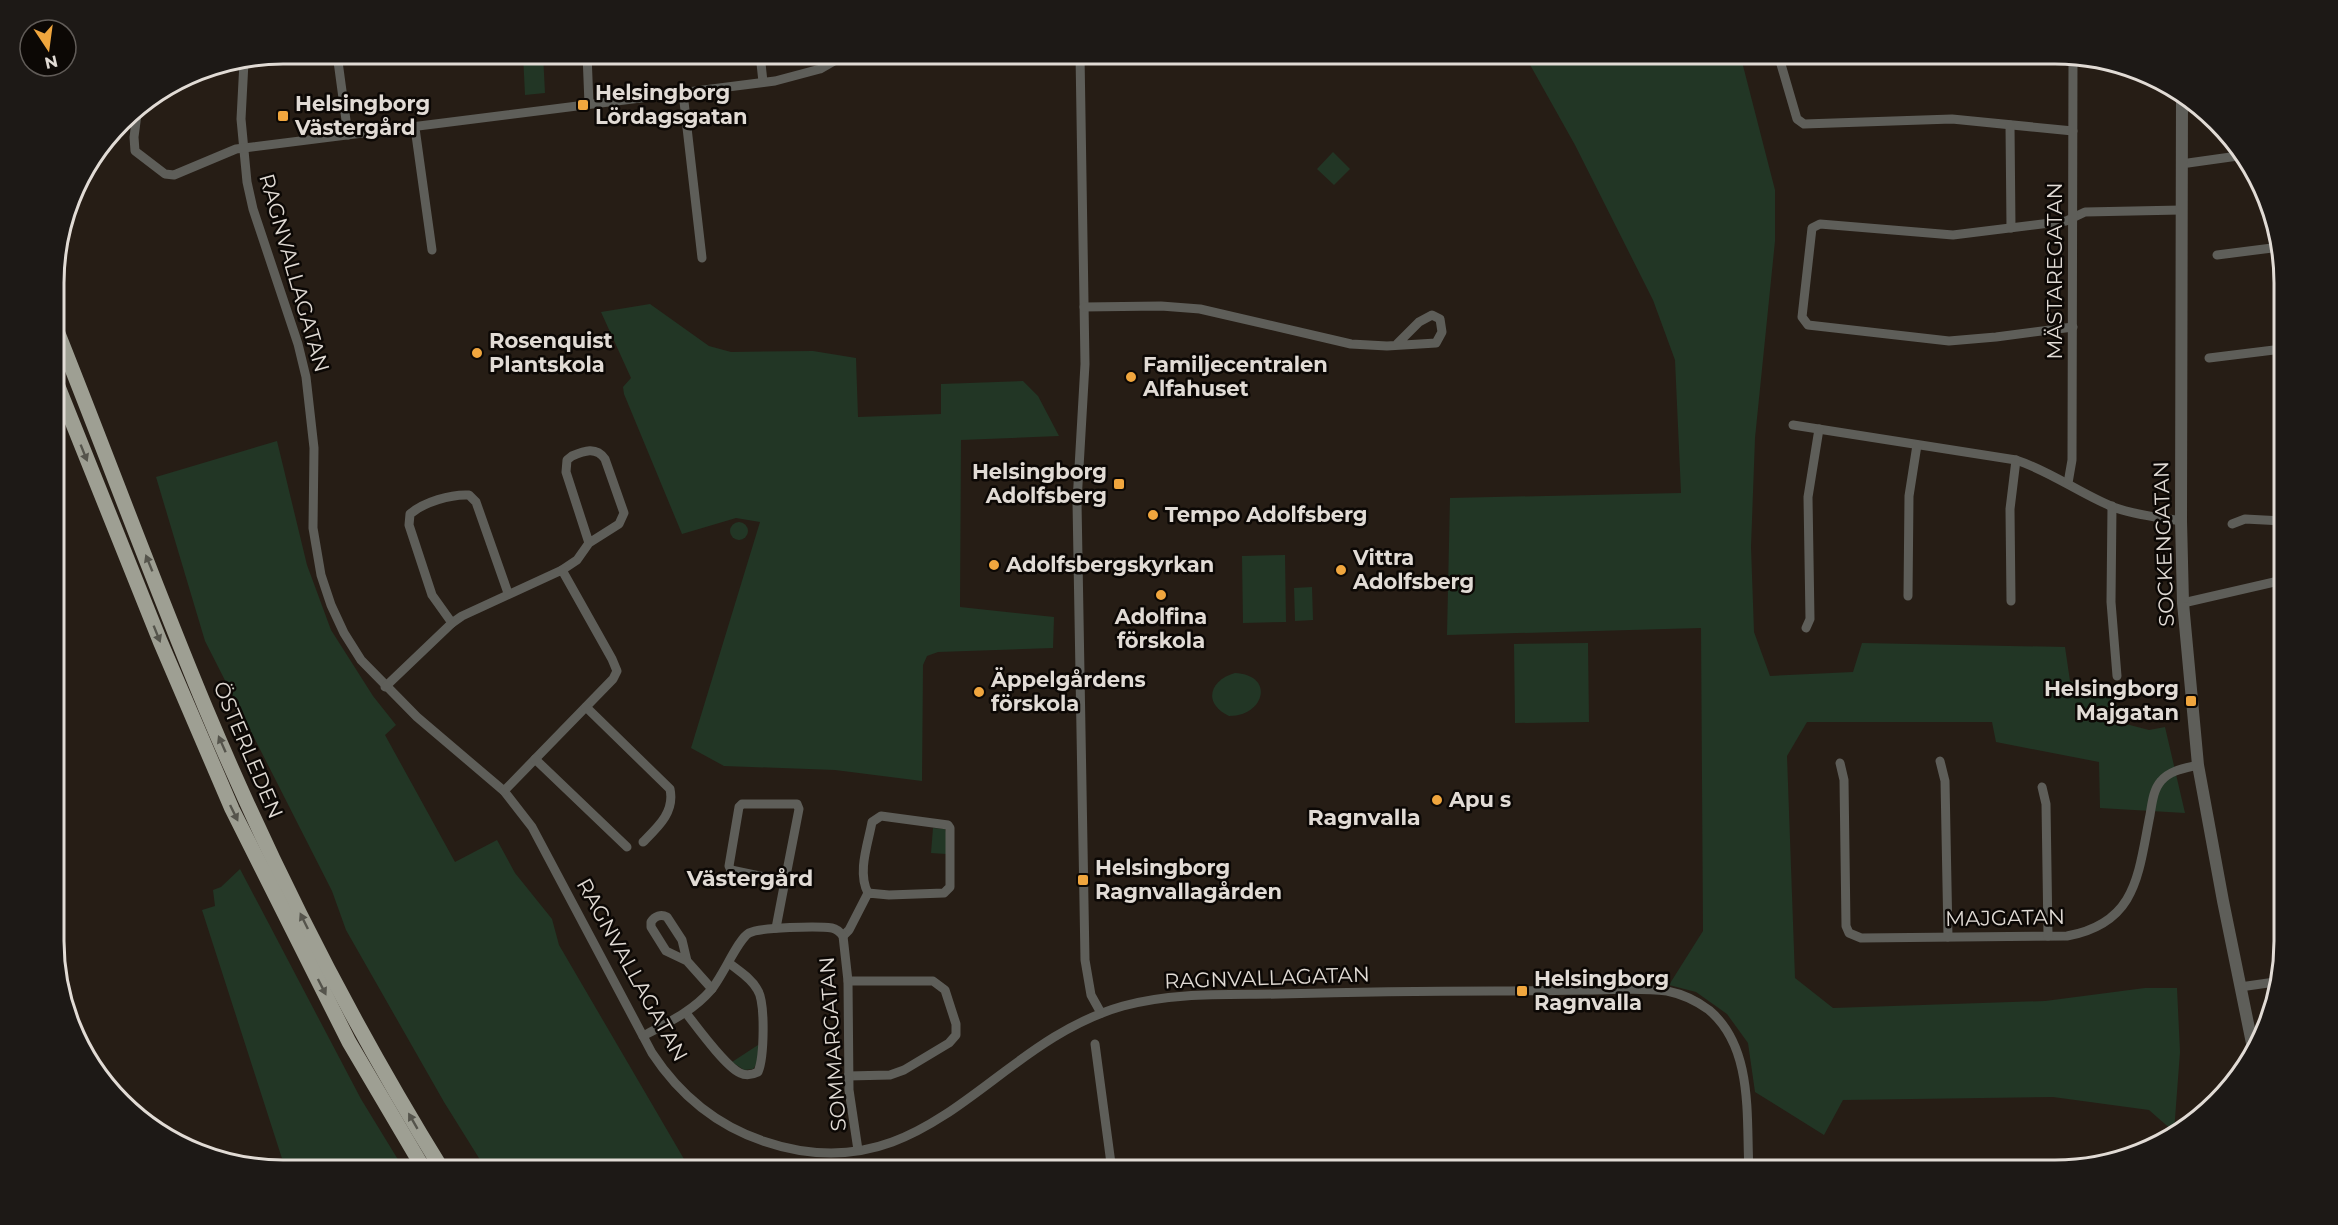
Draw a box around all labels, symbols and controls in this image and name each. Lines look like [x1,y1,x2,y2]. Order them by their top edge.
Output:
north arrow [18,18,78,78]
text: N [43,51,60,73]
place label: Helsingborg Lördagsgatan [595,80,748,129]
place label: Helsingborg Västergård [294,91,430,140]
marker: Helsingborg Lördagsgatan [576,98,590,112]
marker: Helsingborg Västergård [276,109,290,123]
street label: RAGNVALLAGATAN [254,171,335,375]
street label: MÄSTAREGATAN [2042,182,2067,360]
place label: Rosenquist Plantskola [489,328,613,377]
marker: Rosenquist Plantskola [470,346,484,360]
place label: Familjecentralen Alfahuset [1142,352,1328,401]
marker: Familjecentralen Alfahuset [1124,370,1138,384]
one-way arrow [80,444,89,462]
place label: Helsingborg Adolfsberg [972,459,1107,508]
street label: SOCKENGATAN [2148,461,2179,627]
marker: Helsingborg Adolfsberg [1112,477,1126,491]
place label: Tempo Adolfsberg [1165,502,1367,527]
marker: Tempo Adolfsberg [1146,508,1160,522]
place label: Vittra Adolfsberg [1352,545,1474,594]
place label: Adolfsbergskyrkan [1005,552,1214,577]
one-way arrow [144,554,154,572]
marker: Adolfsbergskyrkan [987,558,1001,572]
marker: Vittra Adolfsberg [1334,563,1348,577]
marker: Adolfina förskola [1154,588,1168,602]
place label: Adolfina förskola [1114,604,1207,653]
one-way arrow [152,625,162,643]
place label: Äppelgårdens förskola [990,667,1146,716]
place label: Helsingborg Majgatan [2044,676,2179,725]
street label: ÖSTERLEDEN [208,677,289,822]
marker: Äppelgårdens förskola [972,685,986,699]
marker: Helsingborg Majgatan [2184,694,2198,708]
one-way arrow [217,736,226,753]
place label: Apu s [1448,787,1511,812]
marker: Apu s [1430,793,1444,807]
one-way arrow [230,804,239,821]
district label: Ragnvalla [1307,804,1421,831]
place label: Helsingborg Ragnvallagården [1095,855,1282,904]
district label: Västergård [686,865,813,892]
marker: Helsingborg Ragnvallagården [1076,873,1090,887]
street label: RAGNVALLAGATAN [572,874,693,1066]
street label: MAJGATAN [1945,904,2065,931]
one-way arrow [300,912,309,929]
street label: SOMMARGATAN [814,956,851,1132]
street label: RAGNVALLAGATAN [1164,961,1370,994]
place label: Helsingborg Ragnvalla [1534,966,1669,1015]
one-way arrow [316,978,326,996]
marker: Helsingborg Ragnvalla [1515,984,1529,998]
one-way arrow [408,1112,418,1129]

